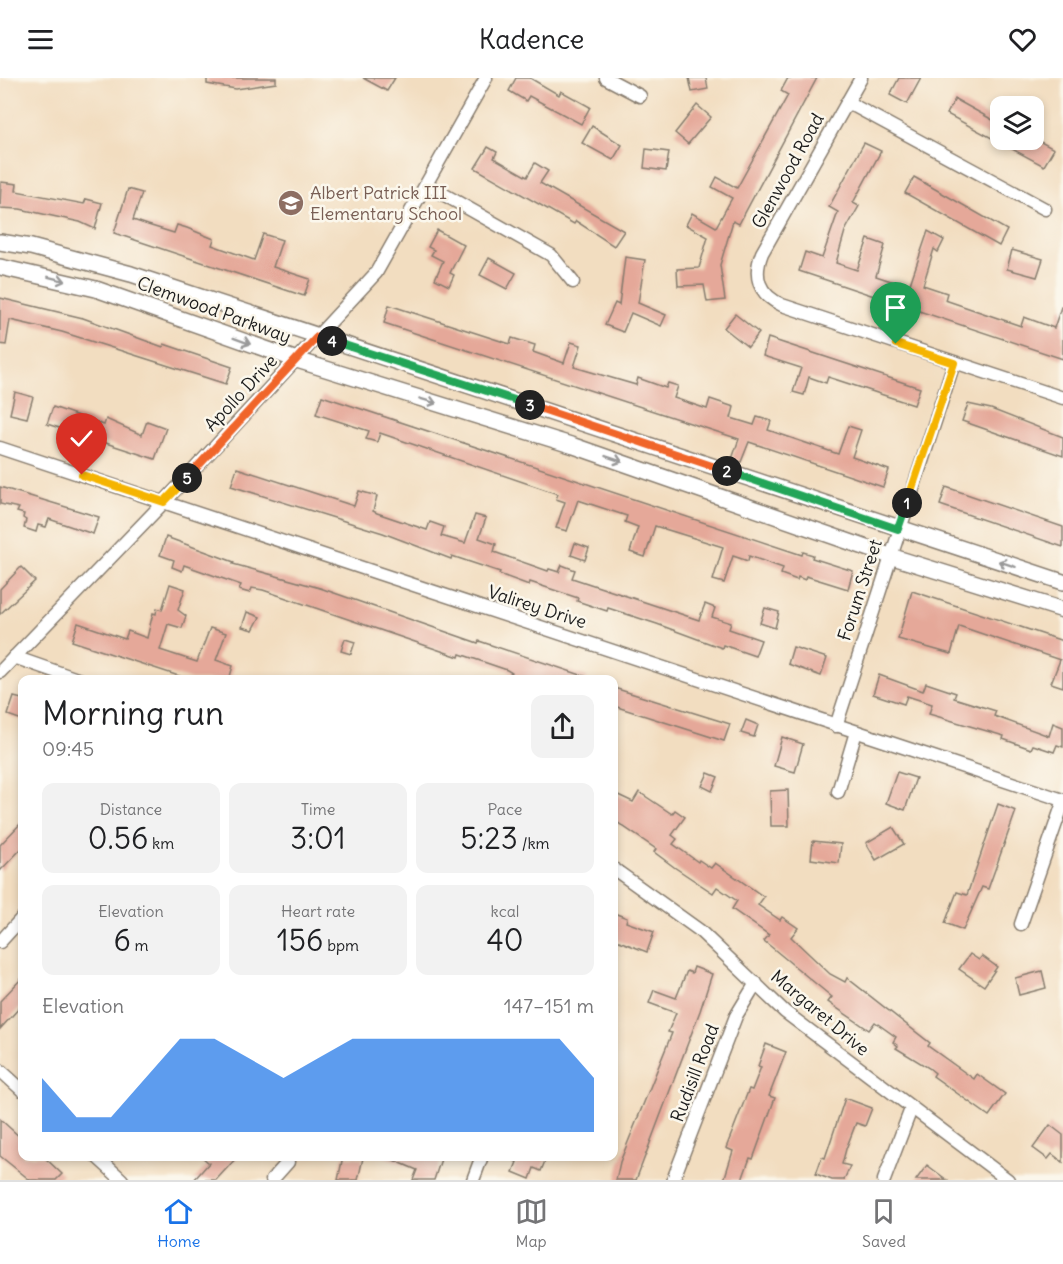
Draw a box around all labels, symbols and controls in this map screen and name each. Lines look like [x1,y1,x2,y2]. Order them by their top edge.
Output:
text: Kadence [479,22,584,56]
icon: menu [24,23,57,56]
icon: heart [1006,23,1039,56]
map controls [990,96,1044,150]
button: layers [990,96,1044,150]
street label: Glenwood Road [746,109,829,233]
place label: Albert Patrick III Elementary School [310,181,462,225]
school or university icon: Albert Patrick III Elementary School [276,188,306,218]
street label: Clemwood Parkway [134,271,294,348]
one-way arrow [48,273,67,285]
pin [870,282,921,344]
icon: arrive [879,291,912,324]
pin: 4 [317,326,347,356]
text: 4 [327,331,337,351]
one-way arrow [232,336,251,347]
street label: Apollo Drive [199,349,282,436]
pin: 3 [515,390,545,420]
text: 3 [525,395,535,415]
one-way arrow [418,396,437,407]
pin [56,413,107,475]
icon: check [65,422,98,455]
one-way arrow [604,455,622,466]
pin: 2 [712,456,742,486]
text: 2 [723,461,731,481]
pin: 5 [172,463,202,493]
text: 5 [182,468,192,488]
pin: 1 [892,488,922,518]
text: 1 [904,493,910,513]
street label: Forum Street [832,536,887,644]
one-way arrow [998,558,1017,569]
street label: Valirey Drive [485,580,589,633]
text: Morning run [42,692,224,734]
button: share [531,695,594,758]
text: 09:45 [42,736,94,761]
text: Distance [100,799,162,819]
text: Time [301,799,335,819]
text: Pace [488,799,522,819]
text: 0.56 [88,819,148,857]
text: 3:01 [290,819,346,857]
text: 5:23 [460,819,518,857]
text: km [148,833,174,853]
text: /km [518,833,550,853]
text: Elevation [98,901,164,921]
text: Heart rate [281,901,355,921]
text: kcal [491,901,519,921]
text: 6 [113,921,131,959]
text: 156 [277,921,323,959]
text: 40 [486,921,524,959]
text: m [131,935,149,955]
text: bpm [323,935,359,955]
street label: Margaret Drive [766,965,874,1061]
text: Elevation [42,993,124,1018]
text: 147–151 m [504,993,594,1018]
street label: Rudisill Road [665,1020,724,1125]
tab: Home [157,1195,200,1251]
tab: Map [515,1195,548,1251]
tab: Saved [862,1195,906,1251]

